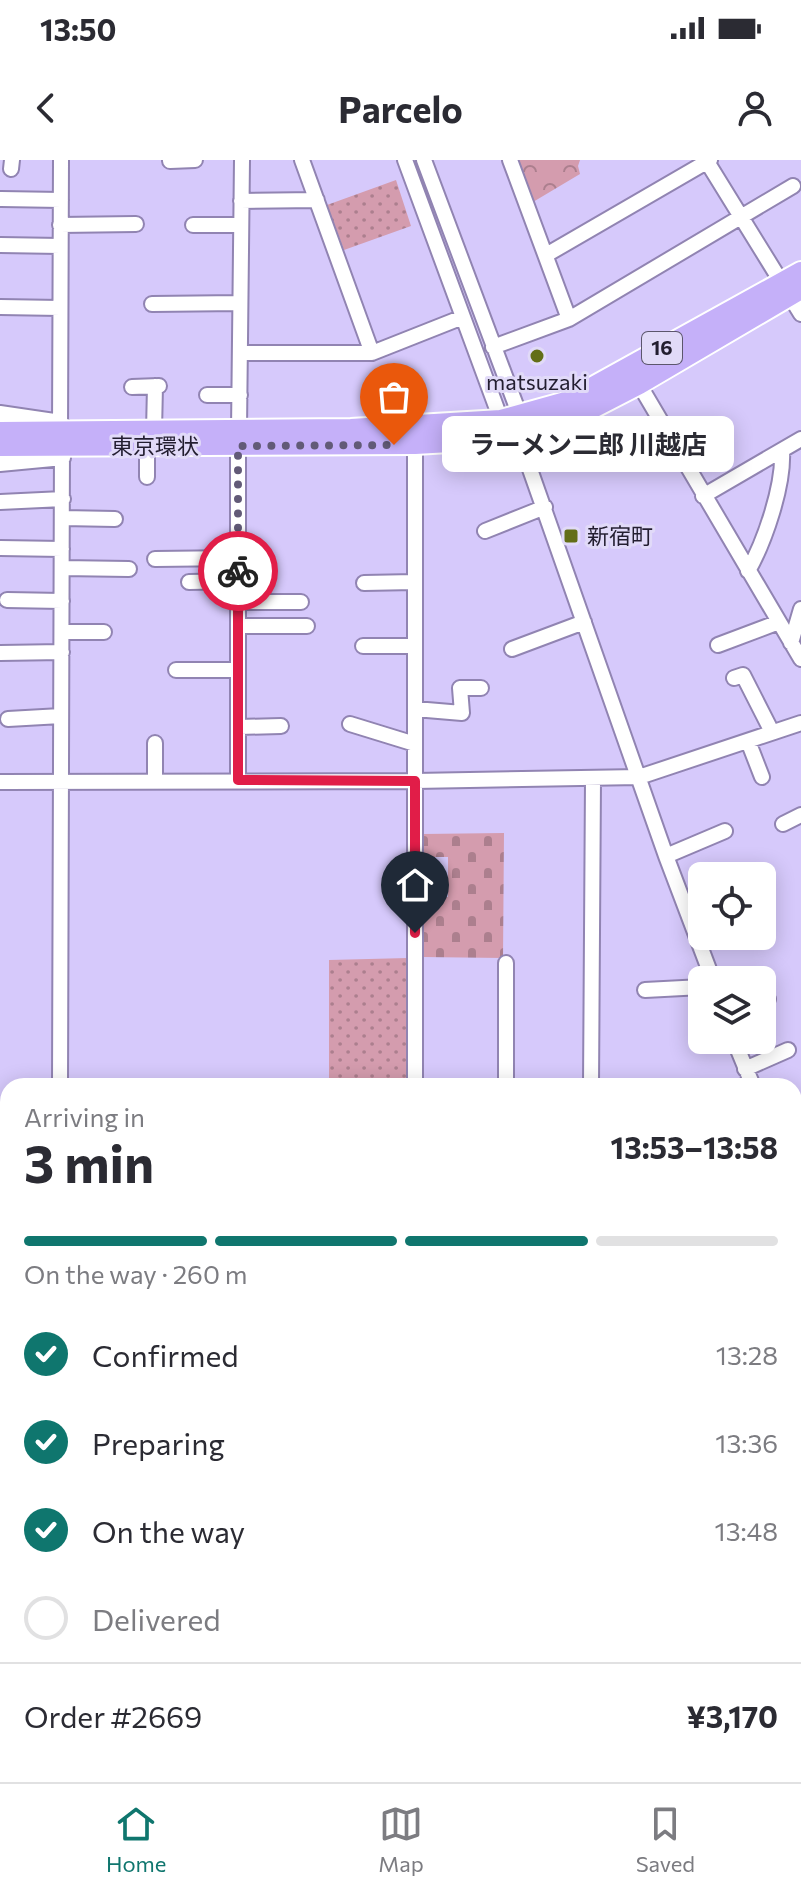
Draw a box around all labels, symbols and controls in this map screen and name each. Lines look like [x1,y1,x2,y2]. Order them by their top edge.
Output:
text: 13:50 [40,10,116,47]
icon: back [24,86,68,130]
text: Parcelo [338,86,463,130]
icon: person [733,86,777,130]
road number: 16 [642,332,682,364]
marker: matsuzaki [528,347,546,365]
pin [360,363,428,445]
place label: matsuzaki [486,368,588,395]
icon: bag [372,375,416,419]
callout: ラーメン二郎 川越店 [442,417,734,473]
text: ラーメン二郎 川越店 [469,428,707,459]
street label: 東京環状 [111,432,199,459]
place label: 新宿町 [587,522,653,549]
marker: 新宿町 [562,527,580,545]
courier [198,531,278,611]
icon: bike [216,549,260,593]
pin [381,851,449,933]
map controls [688,862,776,1054]
button: locate [688,862,776,950]
icon: home [393,863,437,907]
button: layers [688,966,776,1054]
text: Arriving in [24,1101,145,1132]
text: 13:53–13:58 [611,1128,778,1165]
text: 3 min [24,1130,154,1194]
text: On the way · 260 m [24,1258,248,1289]
icon: check [24,1332,68,1376]
text: Confirmed [92,1336,239,1373]
text: 13:28 [716,1339,778,1370]
icon: check [24,1420,68,1464]
text: Preparing [92,1424,225,1461]
text: 13:36 [715,1427,778,1458]
icon: check [24,1508,68,1552]
text: On the way [92,1512,245,1549]
text: 13:48 [715,1515,778,1546]
text: Delivered [92,1600,221,1637]
text: Order #2669 [24,1697,202,1734]
text: ¥3,170 [687,1697,778,1734]
tab: Home [106,1802,166,1877]
tab: Map [378,1802,424,1877]
tab: Saved [636,1802,695,1877]

